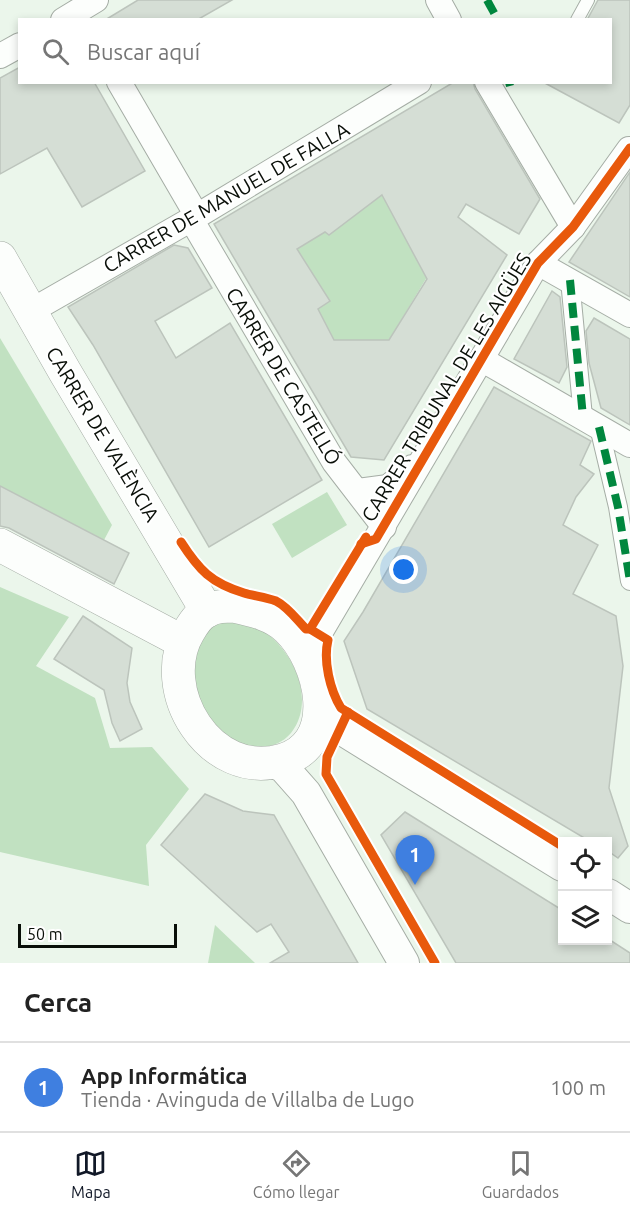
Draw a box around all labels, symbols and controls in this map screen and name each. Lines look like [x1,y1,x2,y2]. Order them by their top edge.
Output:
search box [18,18,612,84]
icon: search [39,35,72,68]
text: Buscar aquí [87,39,200,64]
street label: CARRER DE MANUEL DE FALLA [99,117,353,277]
street label: CARRER TRIBUNAL DE LES AIGÜES [357,249,535,525]
street label: CARRER DE CASTELLÓ [222,283,346,469]
street label: CARRER DE VALÈNCIA [42,343,164,525]
your location [389,555,418,584]
pin: 1 [396,836,434,885]
map controls [558,837,612,945]
button: locate [558,837,612,891]
button: layers [558,891,612,945]
scale bar [18,921,177,948]
text: 50 m [27,925,63,943]
text: Cerca [24,988,92,1017]
text: App Informática [81,1063,248,1088]
text: 1 [38,1076,49,1099]
text: 100 m [550,1076,606,1099]
text: Tienda · Avinguda de Villalba de Lugo [81,1088,414,1111]
tab: Mapa [71,1147,111,1201]
tab: Cómo llegar [253,1147,340,1201]
tab: Guardados [482,1147,559,1201]

